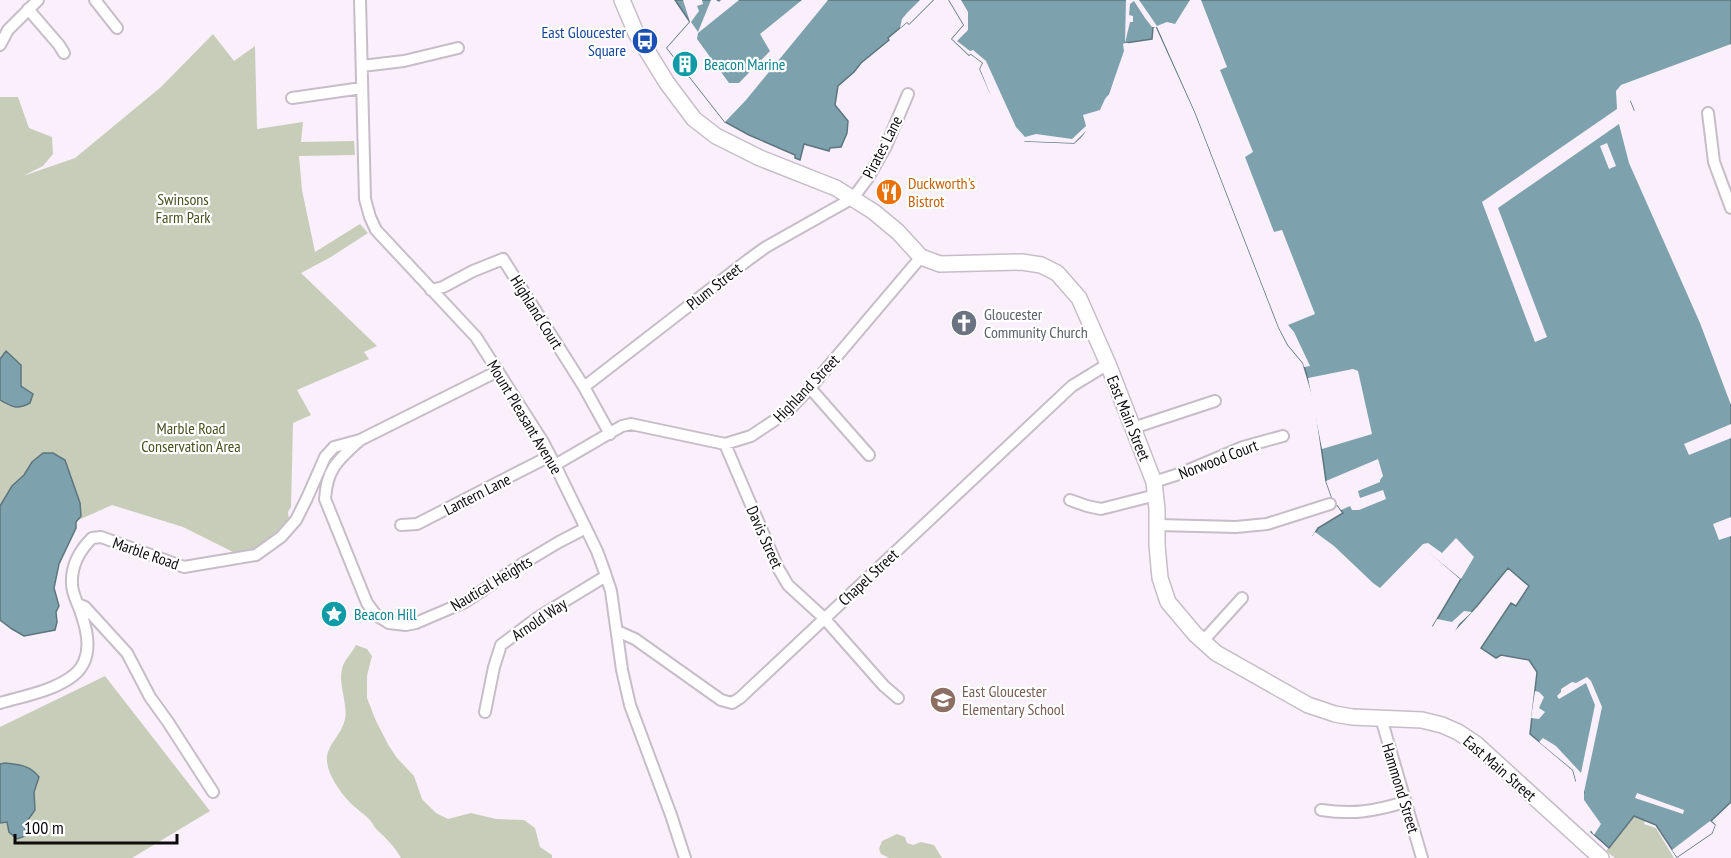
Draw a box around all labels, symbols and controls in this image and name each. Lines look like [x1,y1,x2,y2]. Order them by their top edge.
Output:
place label: East Gloucester Square [541,22,627,60]
bus stop icon: East Gloucester Square [630,26,660,56]
building icon: Beacon Marine [670,49,700,79]
place label: Beacon Marine [704,54,785,74]
street label: Pirates Lane [858,112,906,182]
place label: Duckworth's Bistrot [908,173,975,211]
restaurant icon: Duckworth's Bistrot [874,177,904,207]
park label: Swinsons Farm Park [156,189,211,227]
street label: Plum Street [682,258,746,314]
street label: Highland Court [506,271,568,353]
place label: Gloucester Community Church [984,304,1088,342]
church icon: Gloucester Community Church [949,308,979,338]
street label: Highland Street [769,349,844,426]
street label: Mount Pleasant Avenue [483,356,567,478]
street label: East Main Street [1103,372,1155,464]
park label: Marble Road Conservation Area [141,418,241,456]
street label: Norwood Court [1176,435,1261,483]
street label: Lantern Lane [440,469,514,519]
street label: Davis Street [742,503,788,572]
street label: Marble Road [110,532,182,574]
street label: Chapel Street [834,544,903,610]
street label: Nautical Heights [447,551,535,615]
street label: Arnold Way [508,593,570,645]
place icon: Beacon Hill [319,599,349,629]
place label: Beacon Hill [354,604,417,624]
place label: East Gloucester Elementary School [962,681,1065,719]
school or university icon: East Gloucester Elementary School [928,685,958,715]
street label: East Main Street [1459,731,1541,805]
street label: Hammond Street [1378,741,1424,836]
scale bar [15,807,177,845]
text: 100 m [24,816,64,839]

